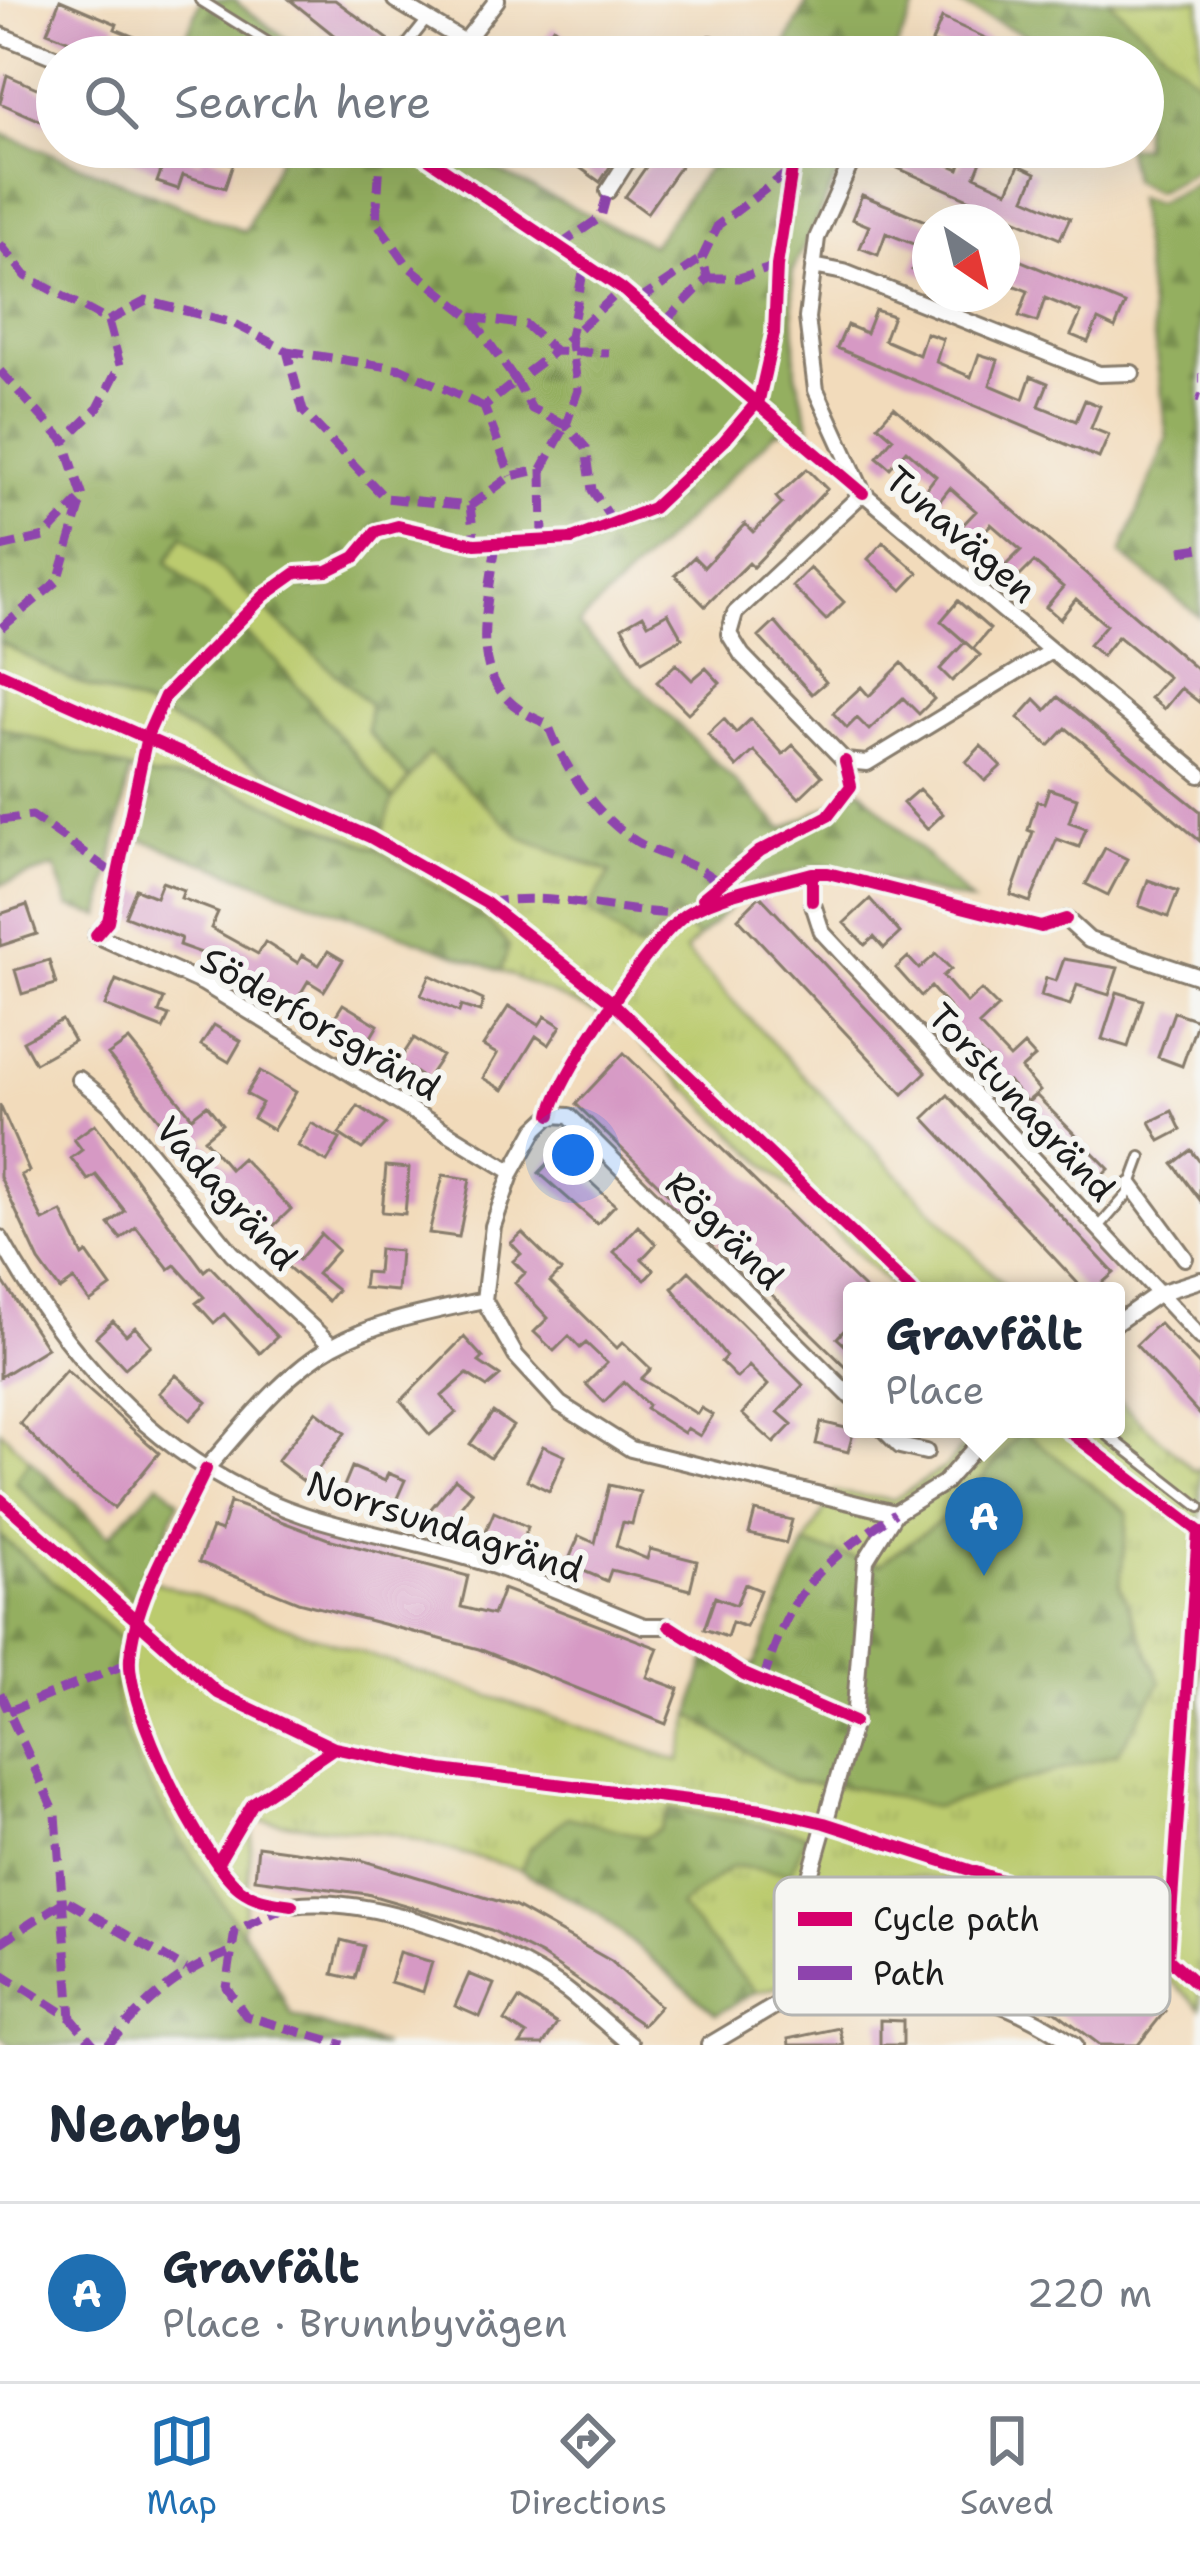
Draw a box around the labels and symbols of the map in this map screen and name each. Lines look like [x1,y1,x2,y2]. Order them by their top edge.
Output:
north arrow [912,204,1020,312]
street label: Tunavägen [874,455,1047,614]
street label: Söderforsgränd [192,935,450,1112]
street label: Torstunagränd [917,992,1126,1212]
street label: Vadagränd [144,1106,309,1281]
your location [543,1125,603,1185]
street label: Rögränd [655,1160,795,1300]
street label: Norrsundagränd [300,1459,589,1594]
pin: A [945,1477,1023,1576]
legend [774,1877,1170,2015]
text: Cycle path [873,1897,1040,1942]
text: Path [873,1951,945,1996]

